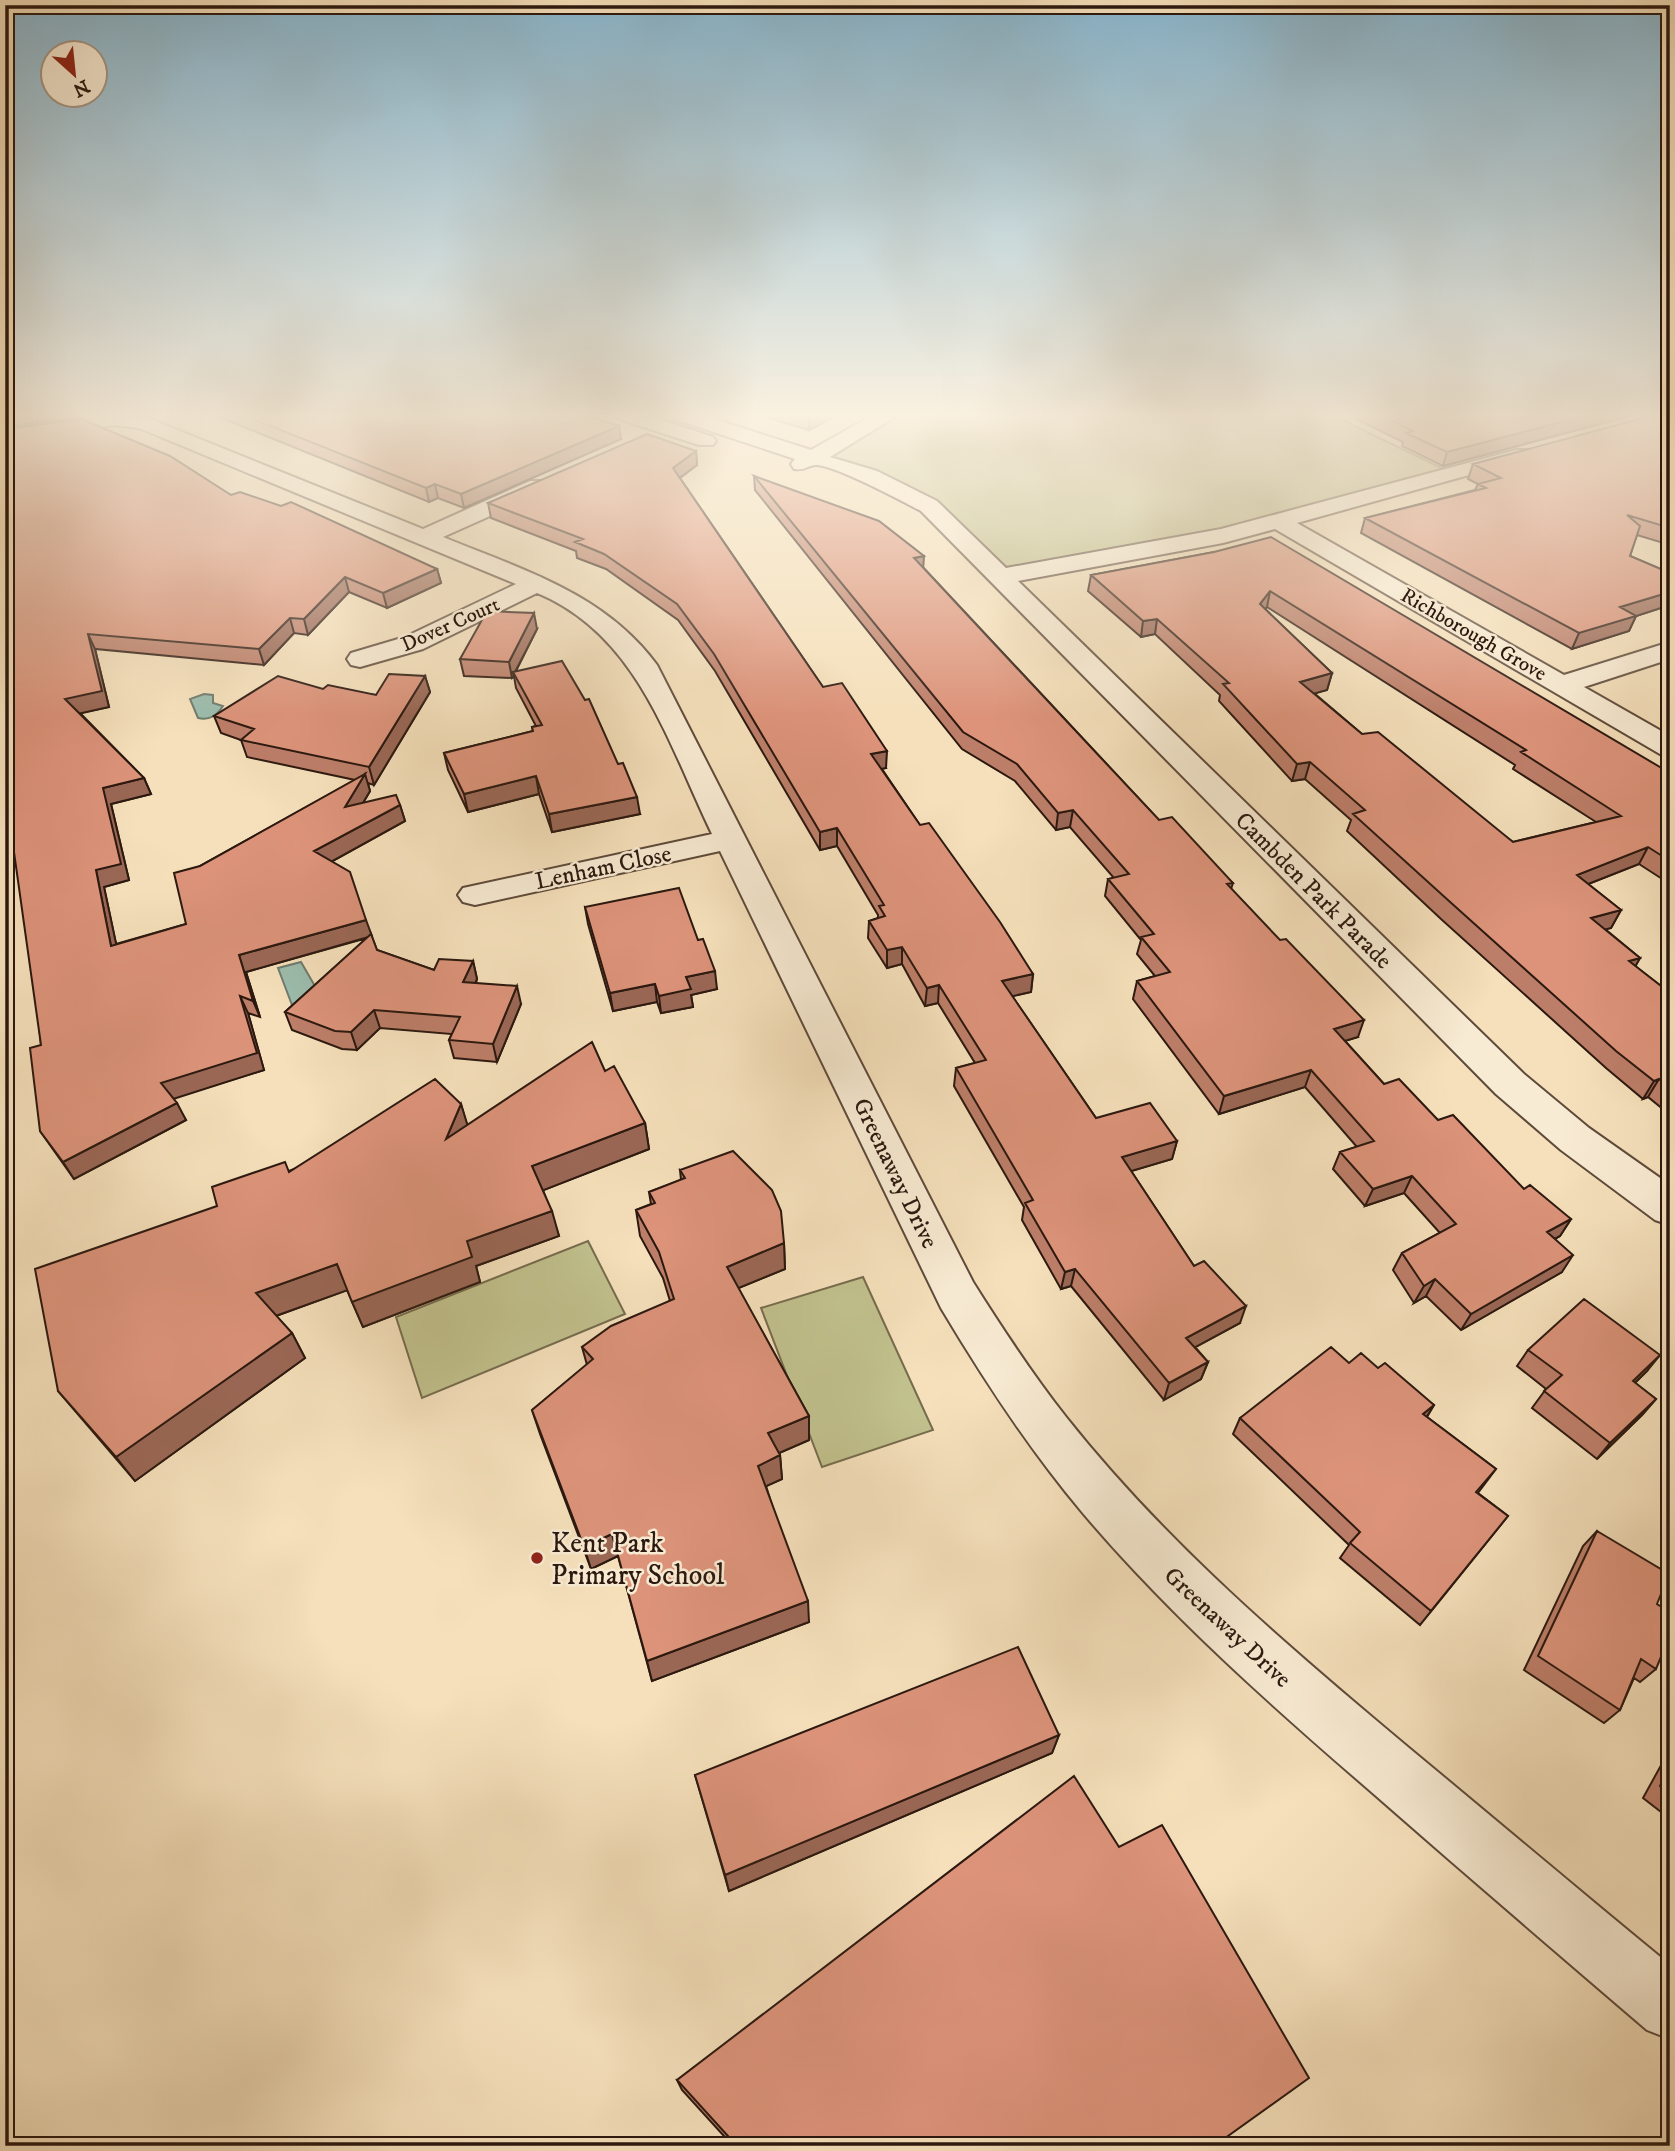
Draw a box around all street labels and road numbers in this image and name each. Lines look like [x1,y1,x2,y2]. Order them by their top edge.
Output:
street label: Richborough Grove [1396,583,1551,687]
street label: Dover Court [397,592,504,658]
street label: Cambden Park Parade [1228,806,1398,976]
street label: Lenham Close [532,839,674,897]
street label: Greenaway Drive [846,1093,944,1254]
street label: Greenaway Drive [1157,1561,1297,1695]

